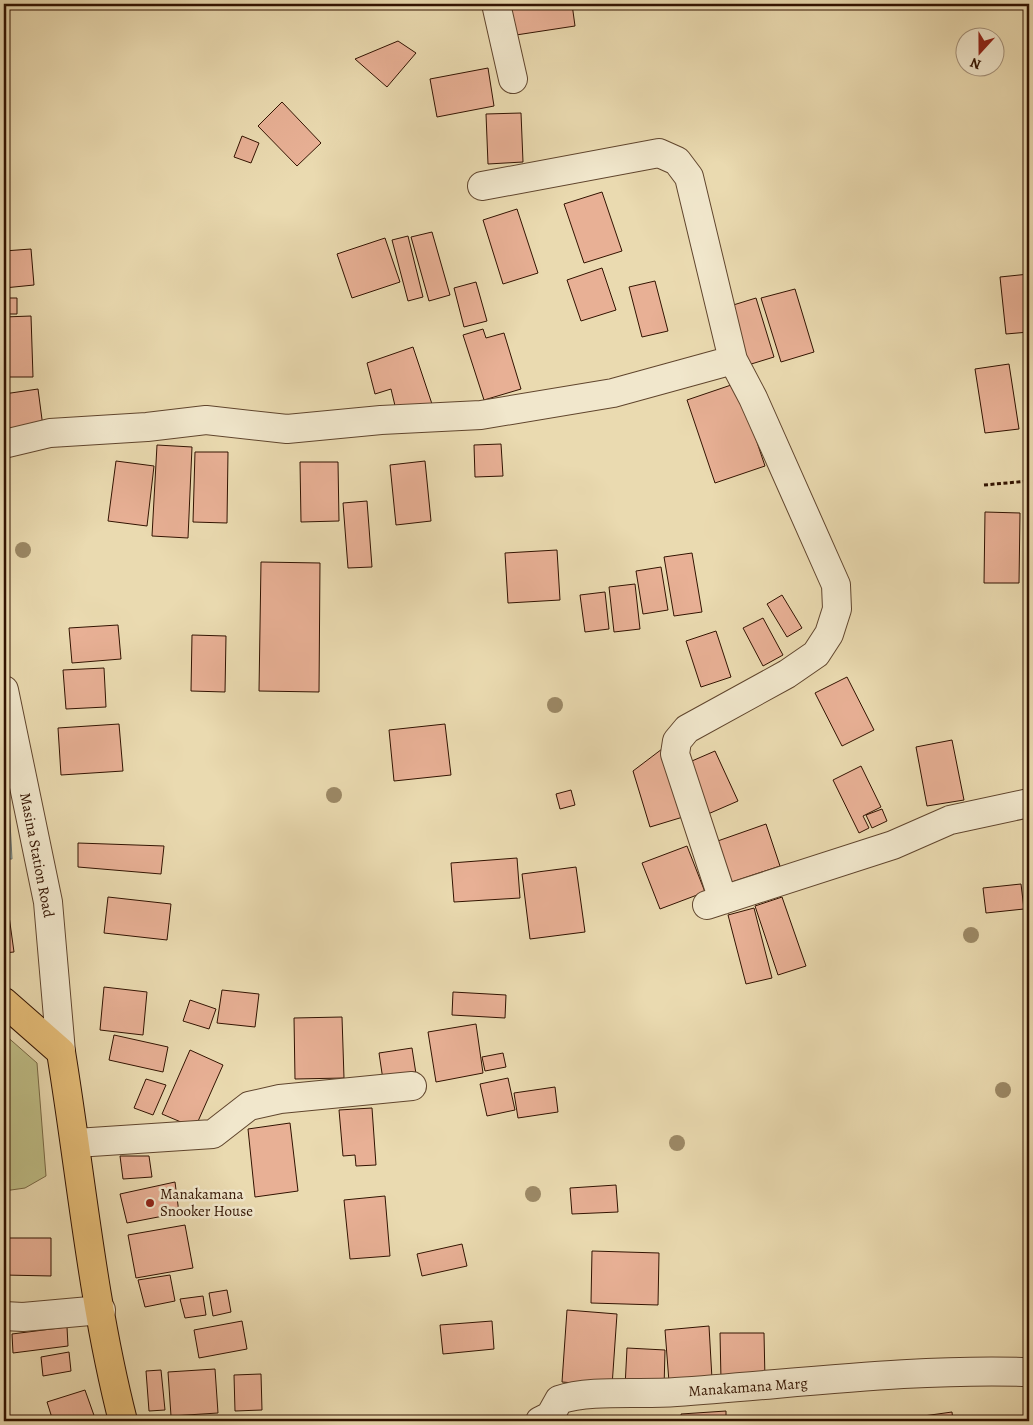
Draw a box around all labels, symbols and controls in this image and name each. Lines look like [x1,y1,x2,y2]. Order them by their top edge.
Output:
north arrow [956,28,1006,78]
text: N [967,53,984,74]
street label: Masina Station Road [15,791,59,920]
place label: Manakamana Snooker House [160,1184,253,1221]
marker: Manakamana Snooker House [144,1197,156,1209]
street label: Manakamana Marg [688,1373,809,1401]

